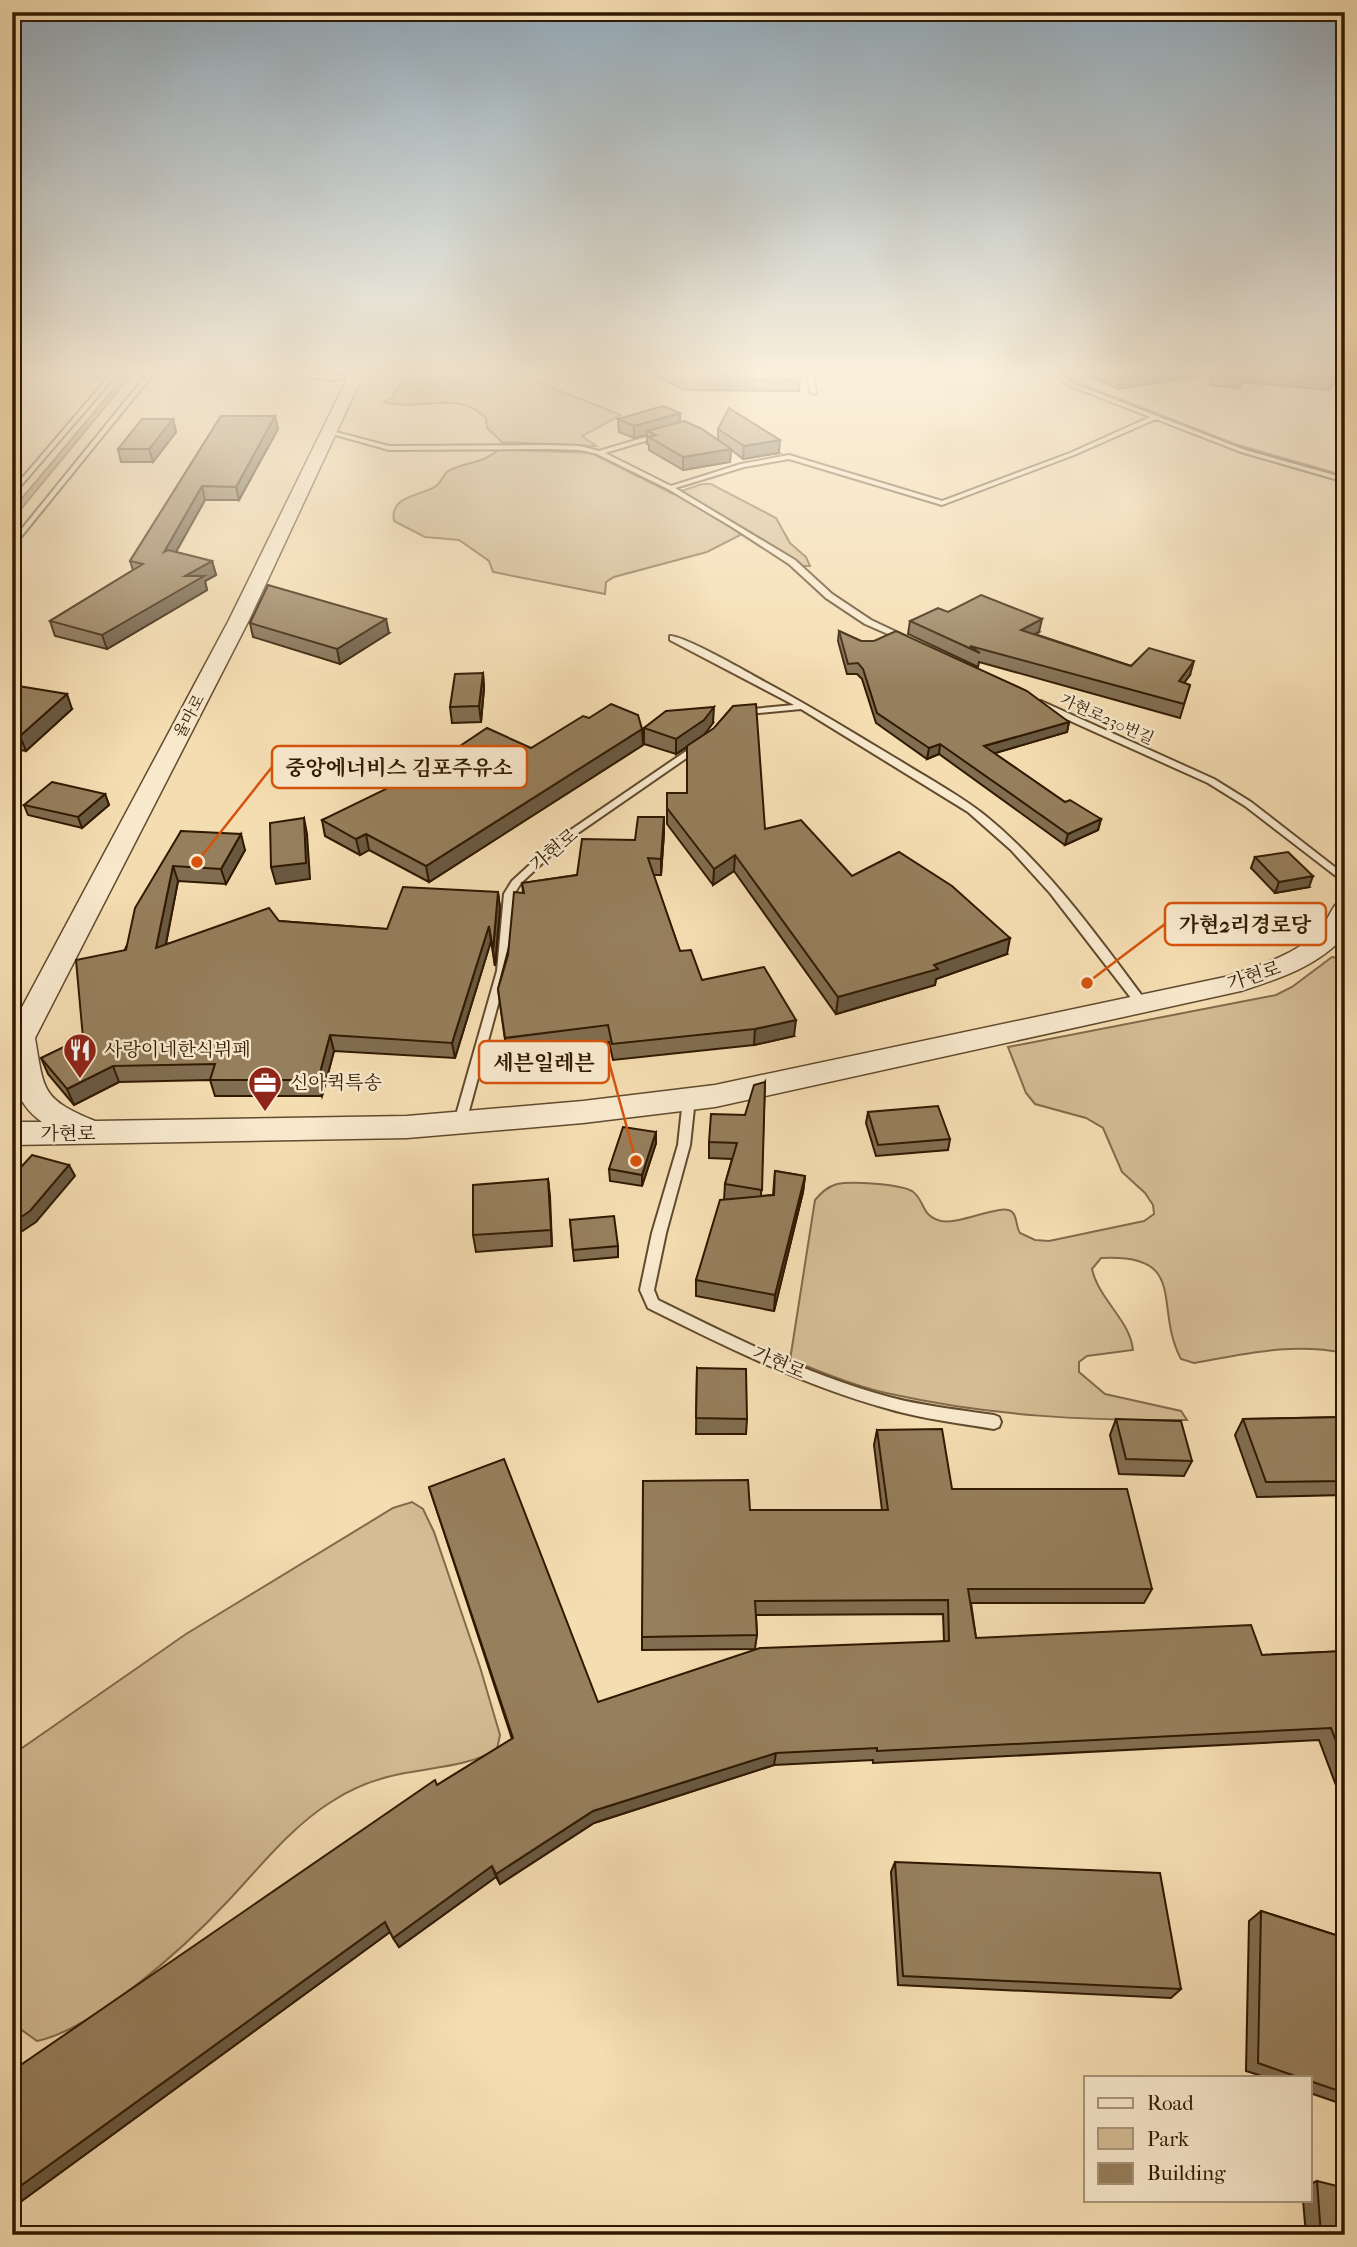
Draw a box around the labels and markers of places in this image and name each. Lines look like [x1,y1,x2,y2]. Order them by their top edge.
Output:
callout: 중앙에너비스 김포주유소 [272,746,527,788]
callout: 가현2리경로당 [1165,903,1326,945]
restaurant icon: 사랑이네한식뷔페 [61,1031,99,1080]
place label: 사랑이네한식뷔페 [104,1039,251,1061]
callout: 세븐일레븐 [479,1041,609,1083]
office icon: 신아퀵특송 [246,1064,284,1113]
place label: 신아퀵특송 [290,1072,382,1094]

